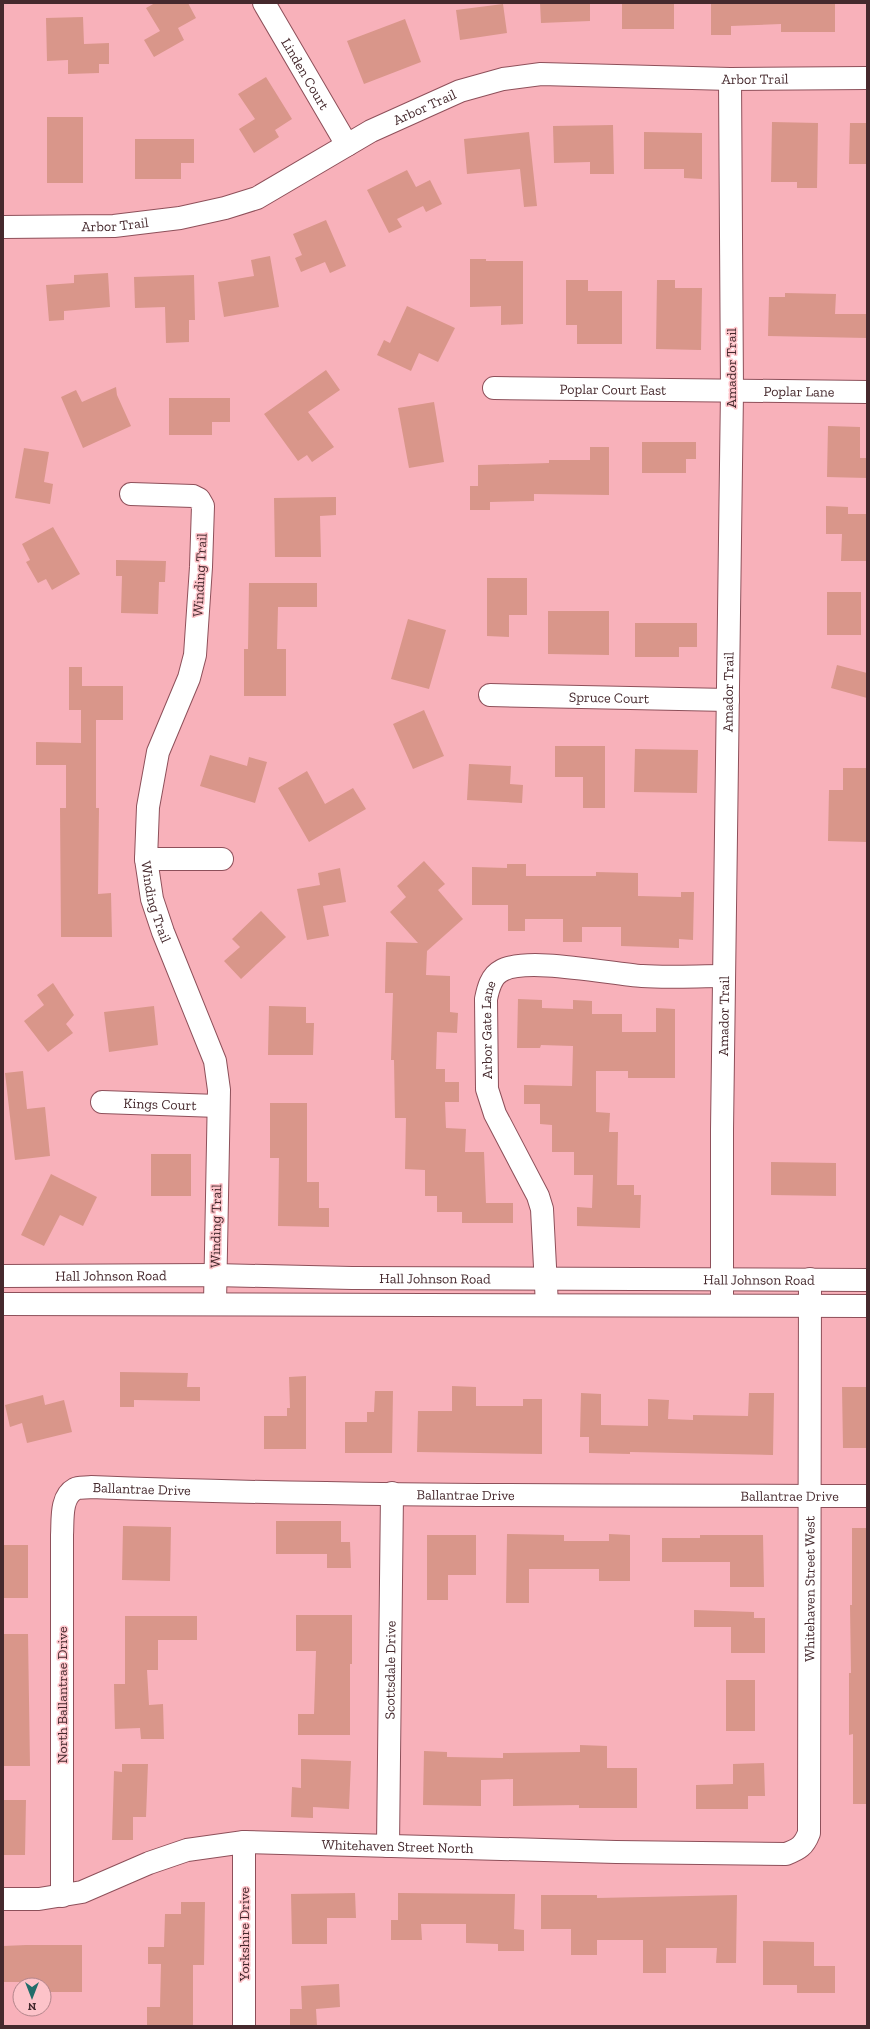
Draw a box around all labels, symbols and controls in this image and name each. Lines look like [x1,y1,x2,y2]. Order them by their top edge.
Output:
street label: Linden Court [278,35,333,113]
street label: Arbor Trail [721,70,789,88]
street label: Arbor Trail [390,85,459,128]
street label: Arbor Trail [81,213,150,235]
street label: Amador Trail [723,328,740,408]
street label: Poplar Court East [560,380,667,398]
street label: Poplar Lane [763,382,835,400]
street label: Winding Trail [189,532,211,617]
street label: Amador Trail [719,652,737,732]
street label: Spruce Court [569,688,650,707]
street label: Winding Trail [138,860,175,945]
street label: Amador Trail [715,976,733,1056]
street label: Arbor Gate Lane [477,977,499,1079]
street label: Kings Court [123,1094,198,1114]
street label: Winding Trail [207,1184,225,1268]
street label: Hall Johnson Road [55,1267,167,1284]
street label: Hall Johnson Road [379,1270,491,1287]
street label: Hall Johnson Road [703,1271,815,1288]
street label: Ballantrae Drive [92,1479,191,1499]
street label: Ballantrae Drive [417,1486,515,1504]
street label: Ballantrae Drive [741,1487,839,1504]
street label: Whitehaven Street West [801,1515,818,1662]
street label: Scottsdale Drive [381,1620,399,1719]
street label: North Ballantrae Drive [54,1626,71,1764]
street label: Whitehaven Street North [321,1836,474,1857]
street label: Yorkshire Drive [236,1886,253,1982]
north arrow [12,1977,52,2017]
text: N [27,2000,36,2013]

